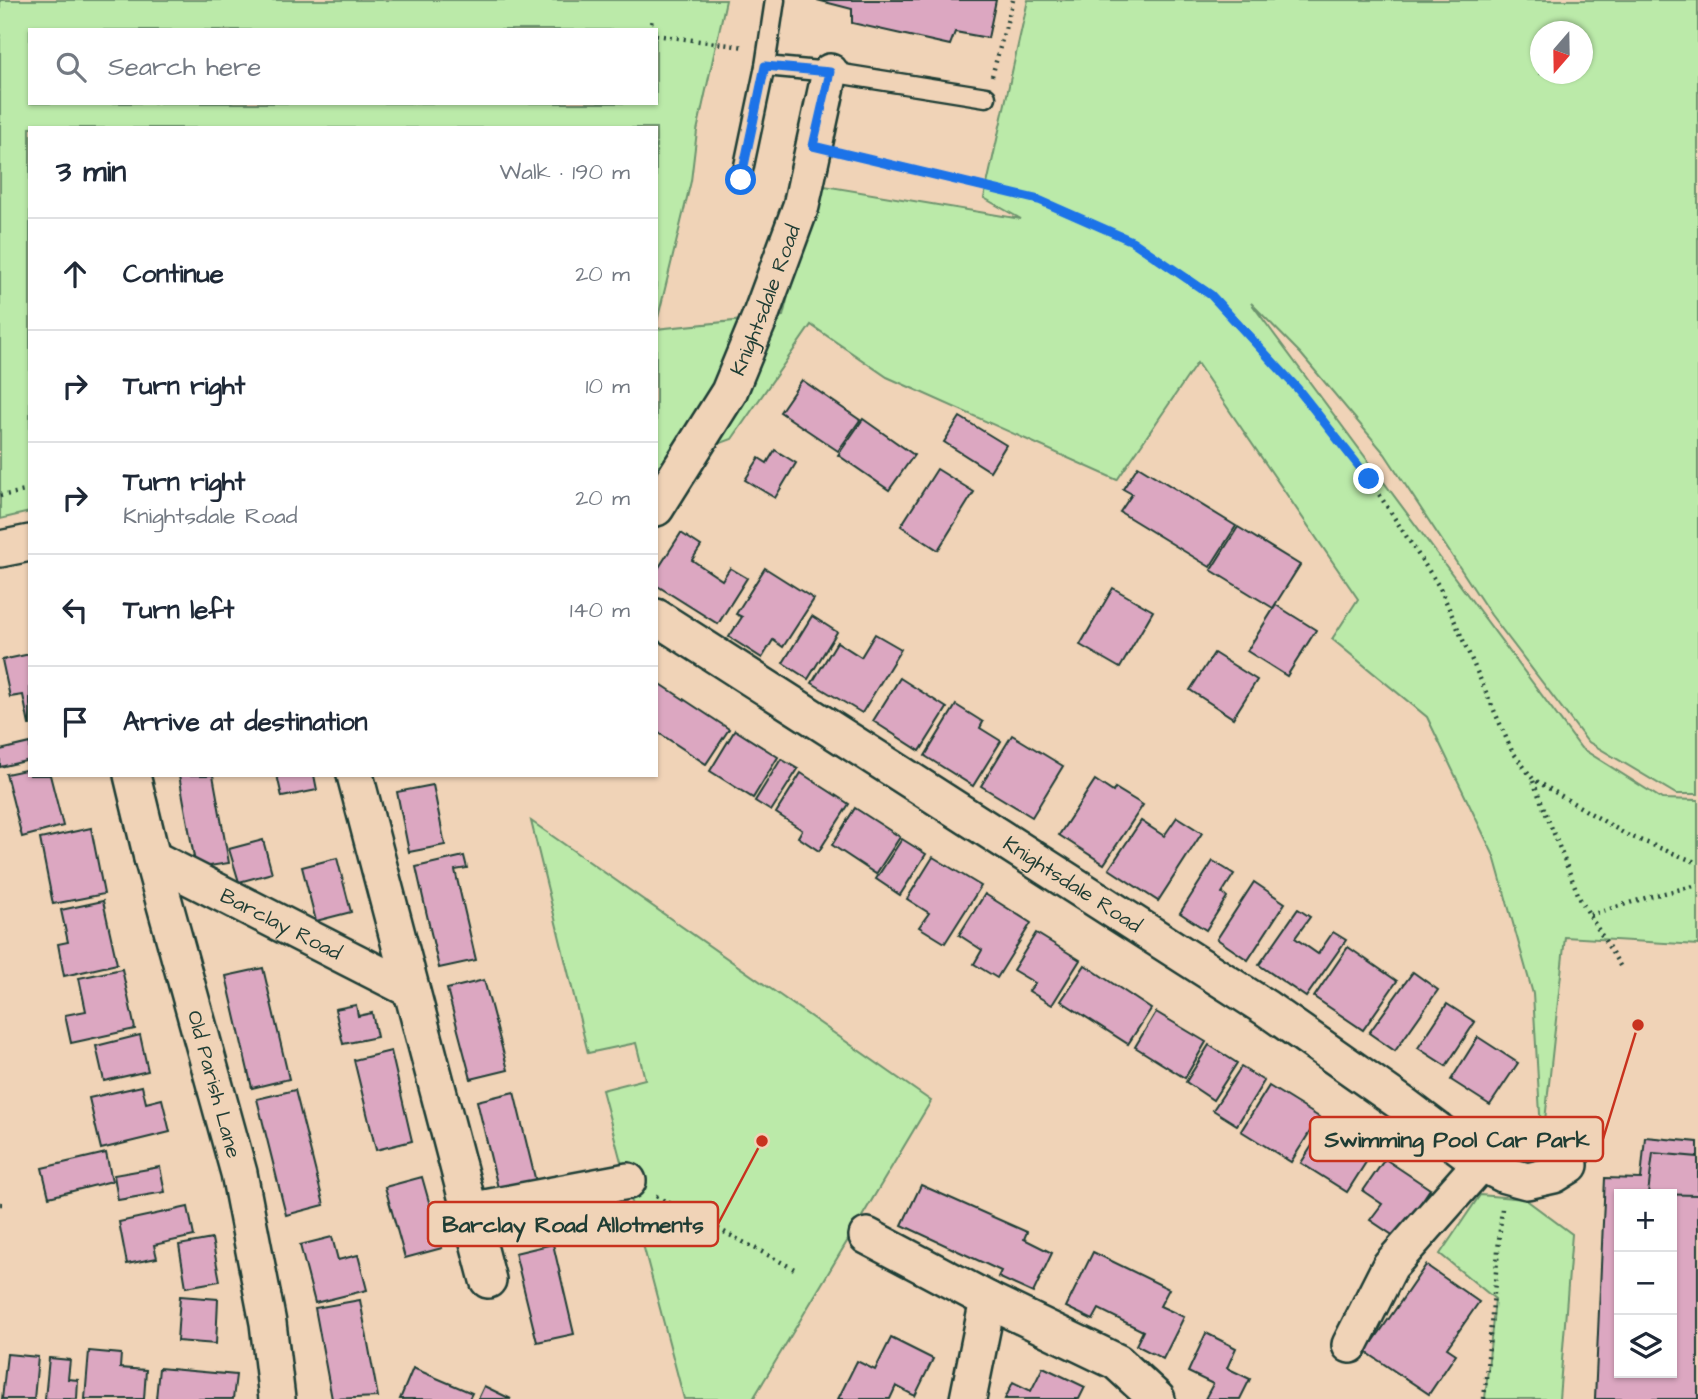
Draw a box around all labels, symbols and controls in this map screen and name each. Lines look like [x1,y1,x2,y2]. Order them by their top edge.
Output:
north arrow [1530,21,1593,84]
search box [28,28,658,105]
icon: search [52,48,90,86]
text: Search here [108,49,261,85]
text: 3 min [56,151,126,193]
text: Walk · 190 m [500,156,630,188]
route start [725,164,756,195]
street label: Knightsdale Road [723,220,808,380]
icon: ahead [56,255,94,293]
text: Continue [123,256,224,292]
text: 20 m [575,258,630,290]
icon: right [56,367,94,405]
text: Turn right [123,368,245,404]
text: 10 m [585,370,630,402]
route end [1353,463,1384,494]
text: Turn right [123,464,245,500]
icon: right [56,479,94,517]
text: 20 m [575,482,630,514]
text: Knightsdale Road [123,500,298,532]
icon: left [56,591,94,629]
text: Turn left [123,592,234,628]
text: 140 m [570,594,630,626]
icon: arrive [56,703,94,741]
text: Arrive at destination [123,704,368,740]
street label: Knightsdale Road [997,829,1148,940]
street label: Barclay Road [215,881,347,967]
street label: Old Parish Lane [180,1007,248,1161]
callout: Swimming Pool Car Park [1310,1117,1603,1161]
text: Swimming Pool Car Park [1323,1124,1590,1157]
map controls [1614,1189,1677,1378]
button: + [1614,1189,1677,1252]
callout: Barclay Road Allotments [428,1202,718,1246]
text: Barclay Road Allotments [442,1209,704,1243]
button: − [1614,1252,1677,1315]
button: layers [1614,1315,1677,1378]

